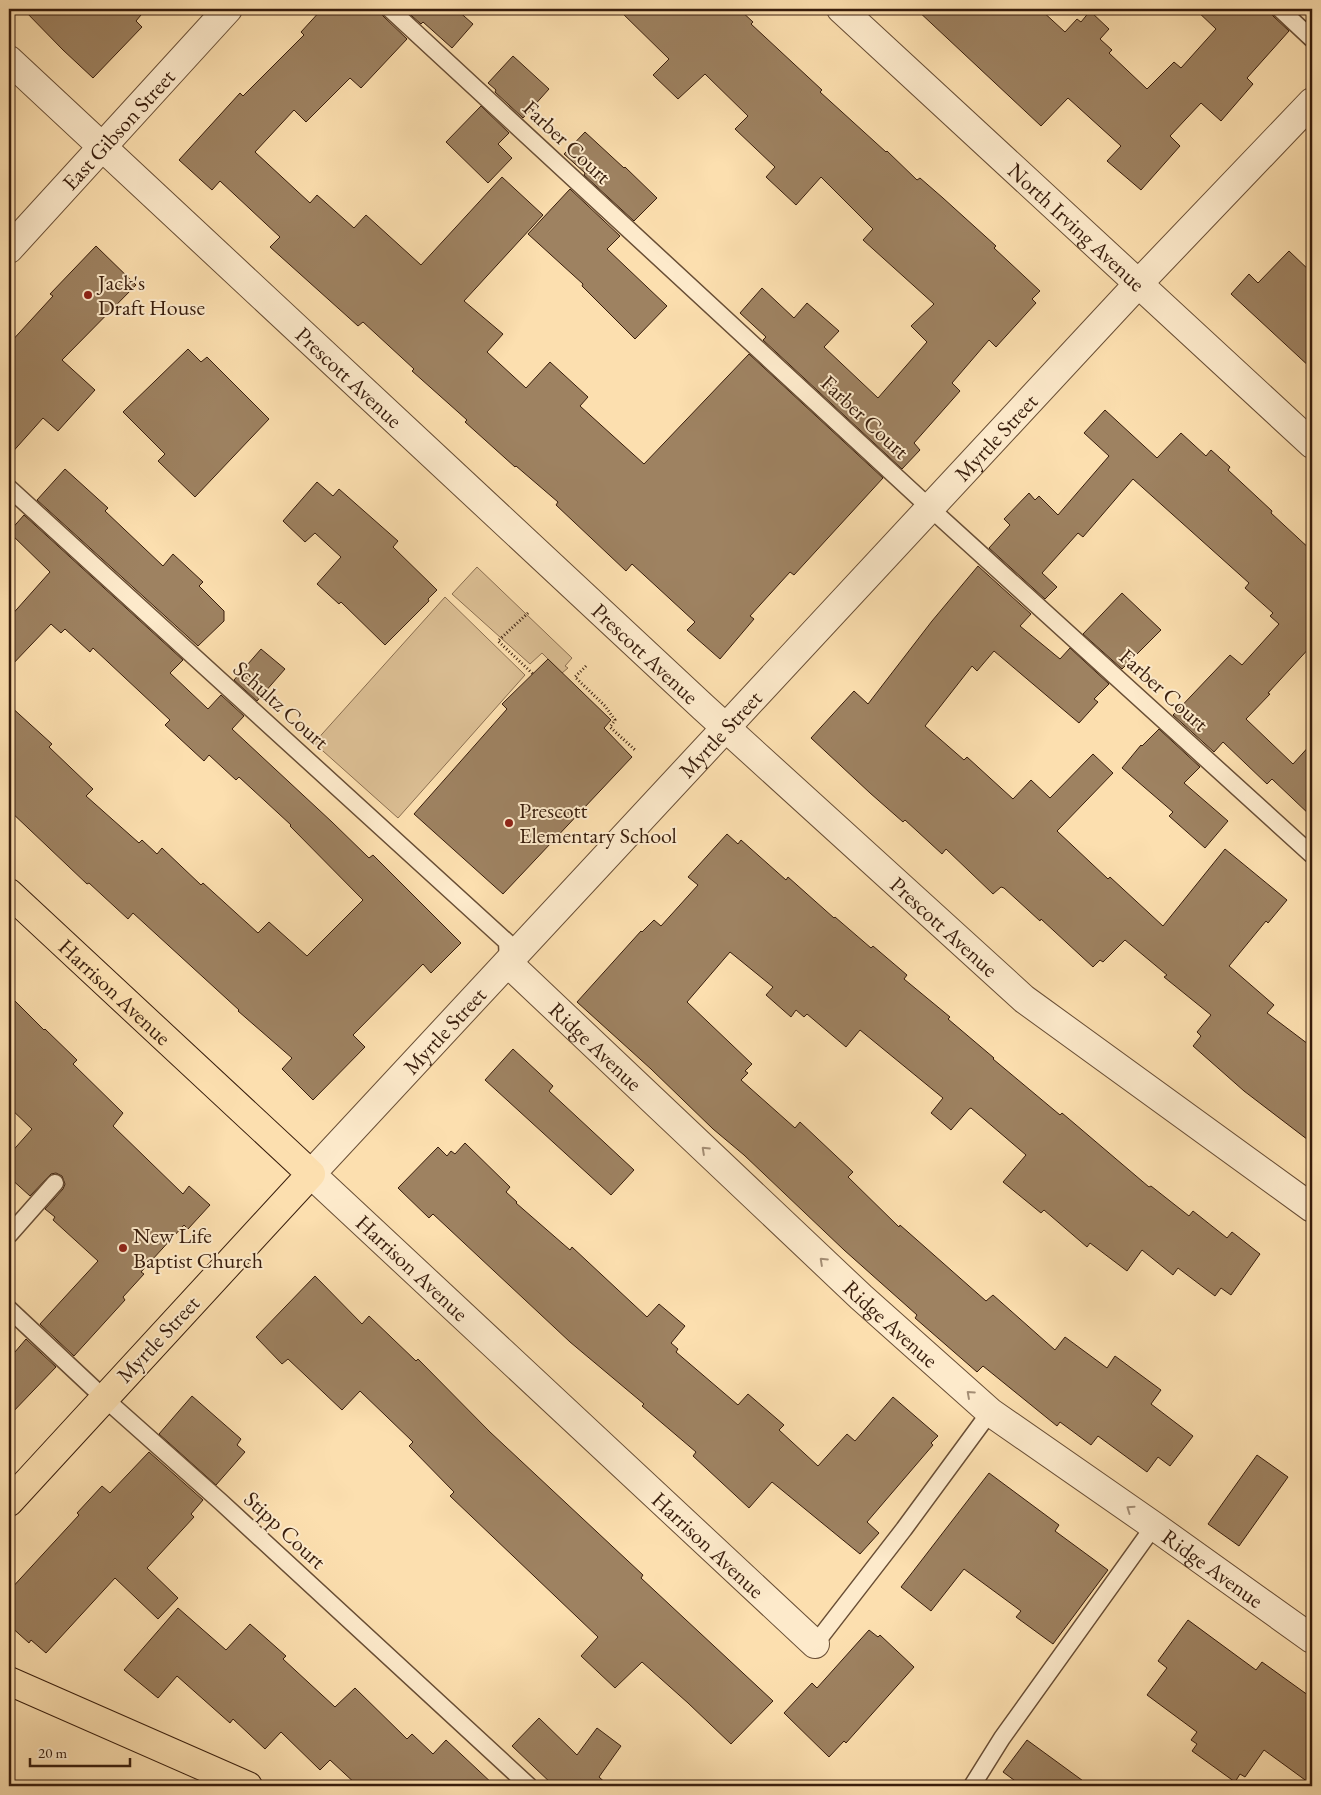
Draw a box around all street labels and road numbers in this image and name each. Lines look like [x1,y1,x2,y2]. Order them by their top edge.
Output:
street label: East Gibson Street [55,63,181,196]
street label: Farber Court [517,94,617,190]
street label: North Irving Avenue [1002,156,1152,298]
street label: Prescott Avenue [289,320,409,434]
street label: Farber Court [815,369,915,465]
street label: Myrtle Street [948,387,1044,487]
street label: Prescott Avenue [586,596,705,711]
street label: Farber Court [1113,642,1215,738]
street label: Schultz Court [227,654,335,756]
street label: Myrtle Street [672,684,768,784]
street label: Prescott Avenue [884,870,1005,983]
street label: Harrison Avenue [53,932,178,1052]
street label: Myrtle Street [396,980,492,1081]
street label: Ridge Avenue [543,995,649,1098]
street label: Harrison Avenue [350,1208,475,1328]
street label: Ridge Avenue [837,1273,945,1374]
street label: Myrtle Street [110,1289,206,1389]
street label: Stipp Court [238,1485,332,1575]
street label: Harrison Avenue [646,1485,771,1605]
street label: Ridge Avenue [1157,1522,1270,1615]

